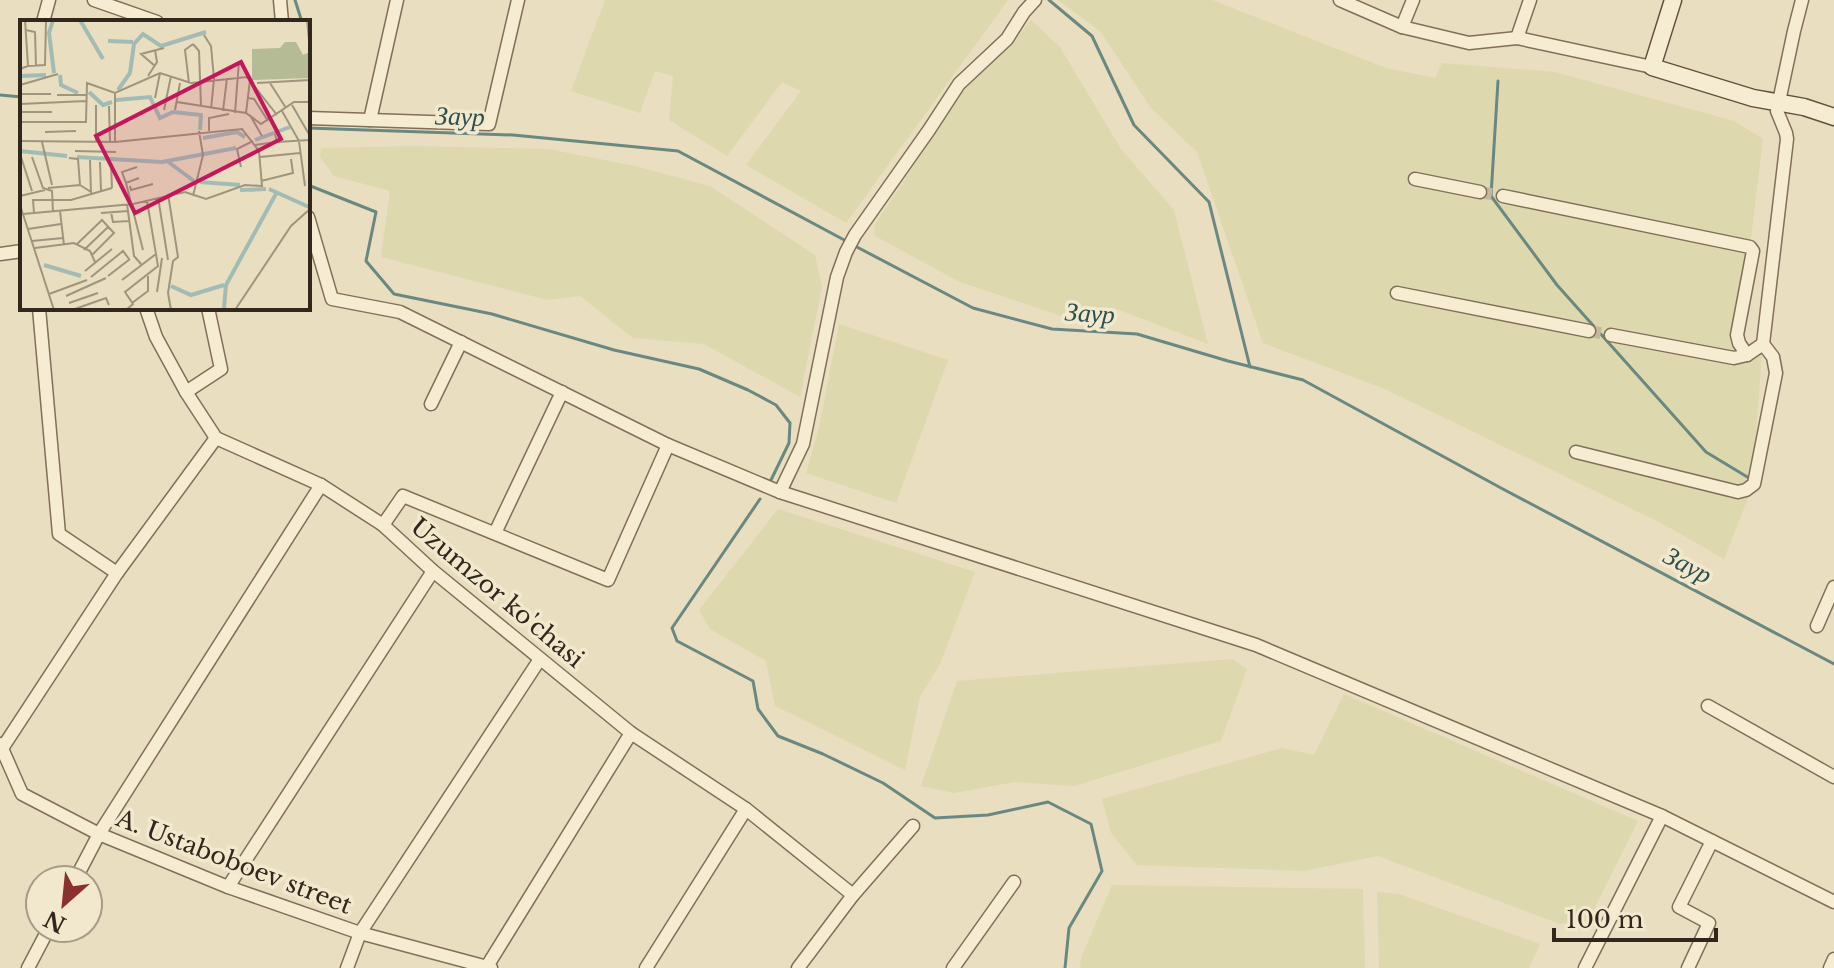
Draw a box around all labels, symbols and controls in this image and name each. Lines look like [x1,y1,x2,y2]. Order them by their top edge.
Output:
inset map [20,20,310,310]
water label: Заур [435,99,485,133]
water label: Заур [1064,295,1116,331]
street label: Uzumzor ko'chasi [405,512,590,674]
water label: Заур [1659,539,1717,591]
street label: A. Ustaboboev street [112,803,356,920]
north arrow [24,864,104,944]
scale bar [1554,892,1716,942]
text: N [40,905,70,938]
text: 100 m [1566,905,1644,934]

